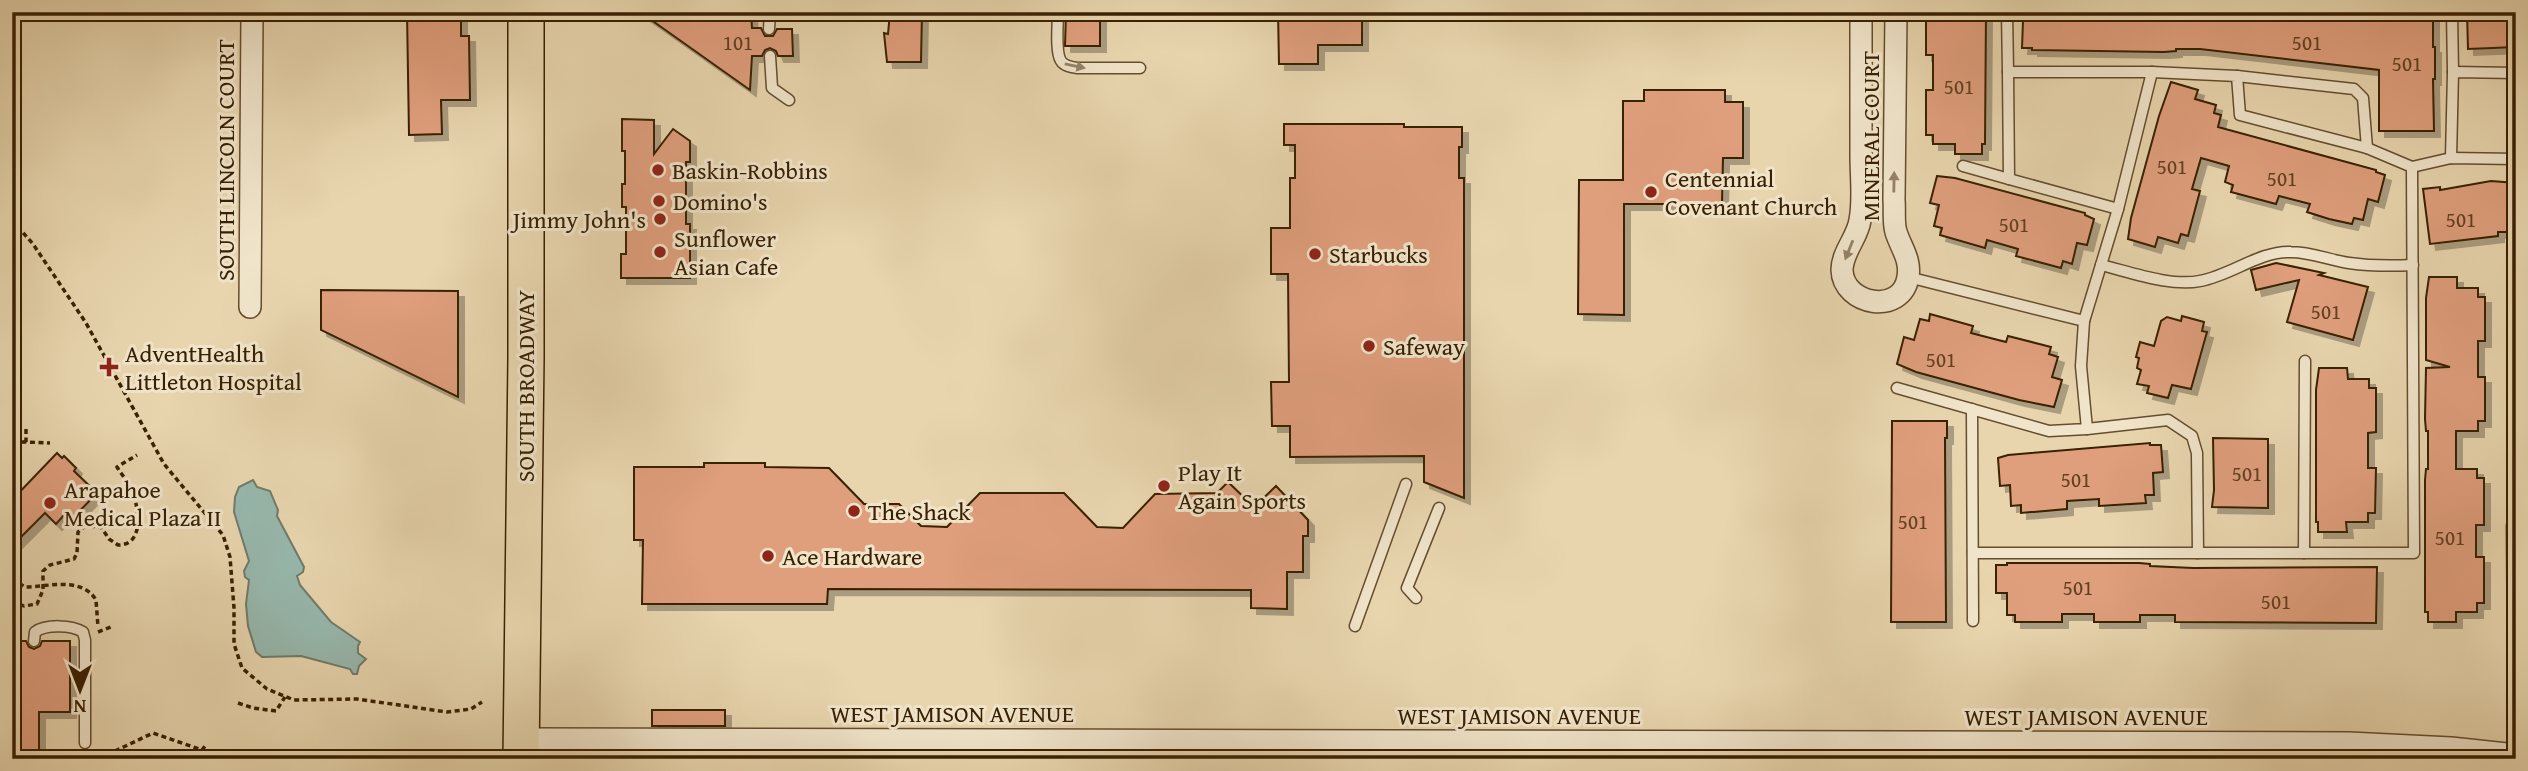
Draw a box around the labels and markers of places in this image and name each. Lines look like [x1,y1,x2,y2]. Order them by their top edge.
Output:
place label: Baskin-Robbins [672,153,828,188]
place label: Centennial Covenant Church [1665,161,1838,224]
marker: Baskin-Robbins [650,162,666,178]
place label: Domino's [673,184,768,219]
marker: Centennial Covenant Church [1643,184,1659,200]
marker: Domino's [651,193,667,209]
place label: Jimmy John's [510,202,646,237]
marker: Jimmy John's [652,211,668,227]
place label: Sunflower Asian Cafe [674,221,778,284]
place label: Starbucks [1329,237,1428,272]
marker: Sunflower Asian Cafe [652,244,668,260]
marker: Starbucks [1307,246,1323,262]
place label: Safeway [1383,329,1465,364]
place label: AdventHealth Littleton Hospital [125,336,302,399]
marker: Safeway [1361,338,1377,354]
marker: AdventHealth Littleton Hospital [99,357,119,377]
place label: Play It Again Sports [1178,455,1306,518]
place label: Arapahoe Medical Plaza II [64,472,221,535]
marker: Play It Again Sports [1156,478,1172,494]
place label: The Shack [868,494,971,529]
marker: Arapahoe Medical Plaza II [42,495,58,511]
marker: The Shack [846,503,862,519]
place label: Ace Hardware [782,539,922,574]
marker: Ace Hardware [760,548,776,564]

